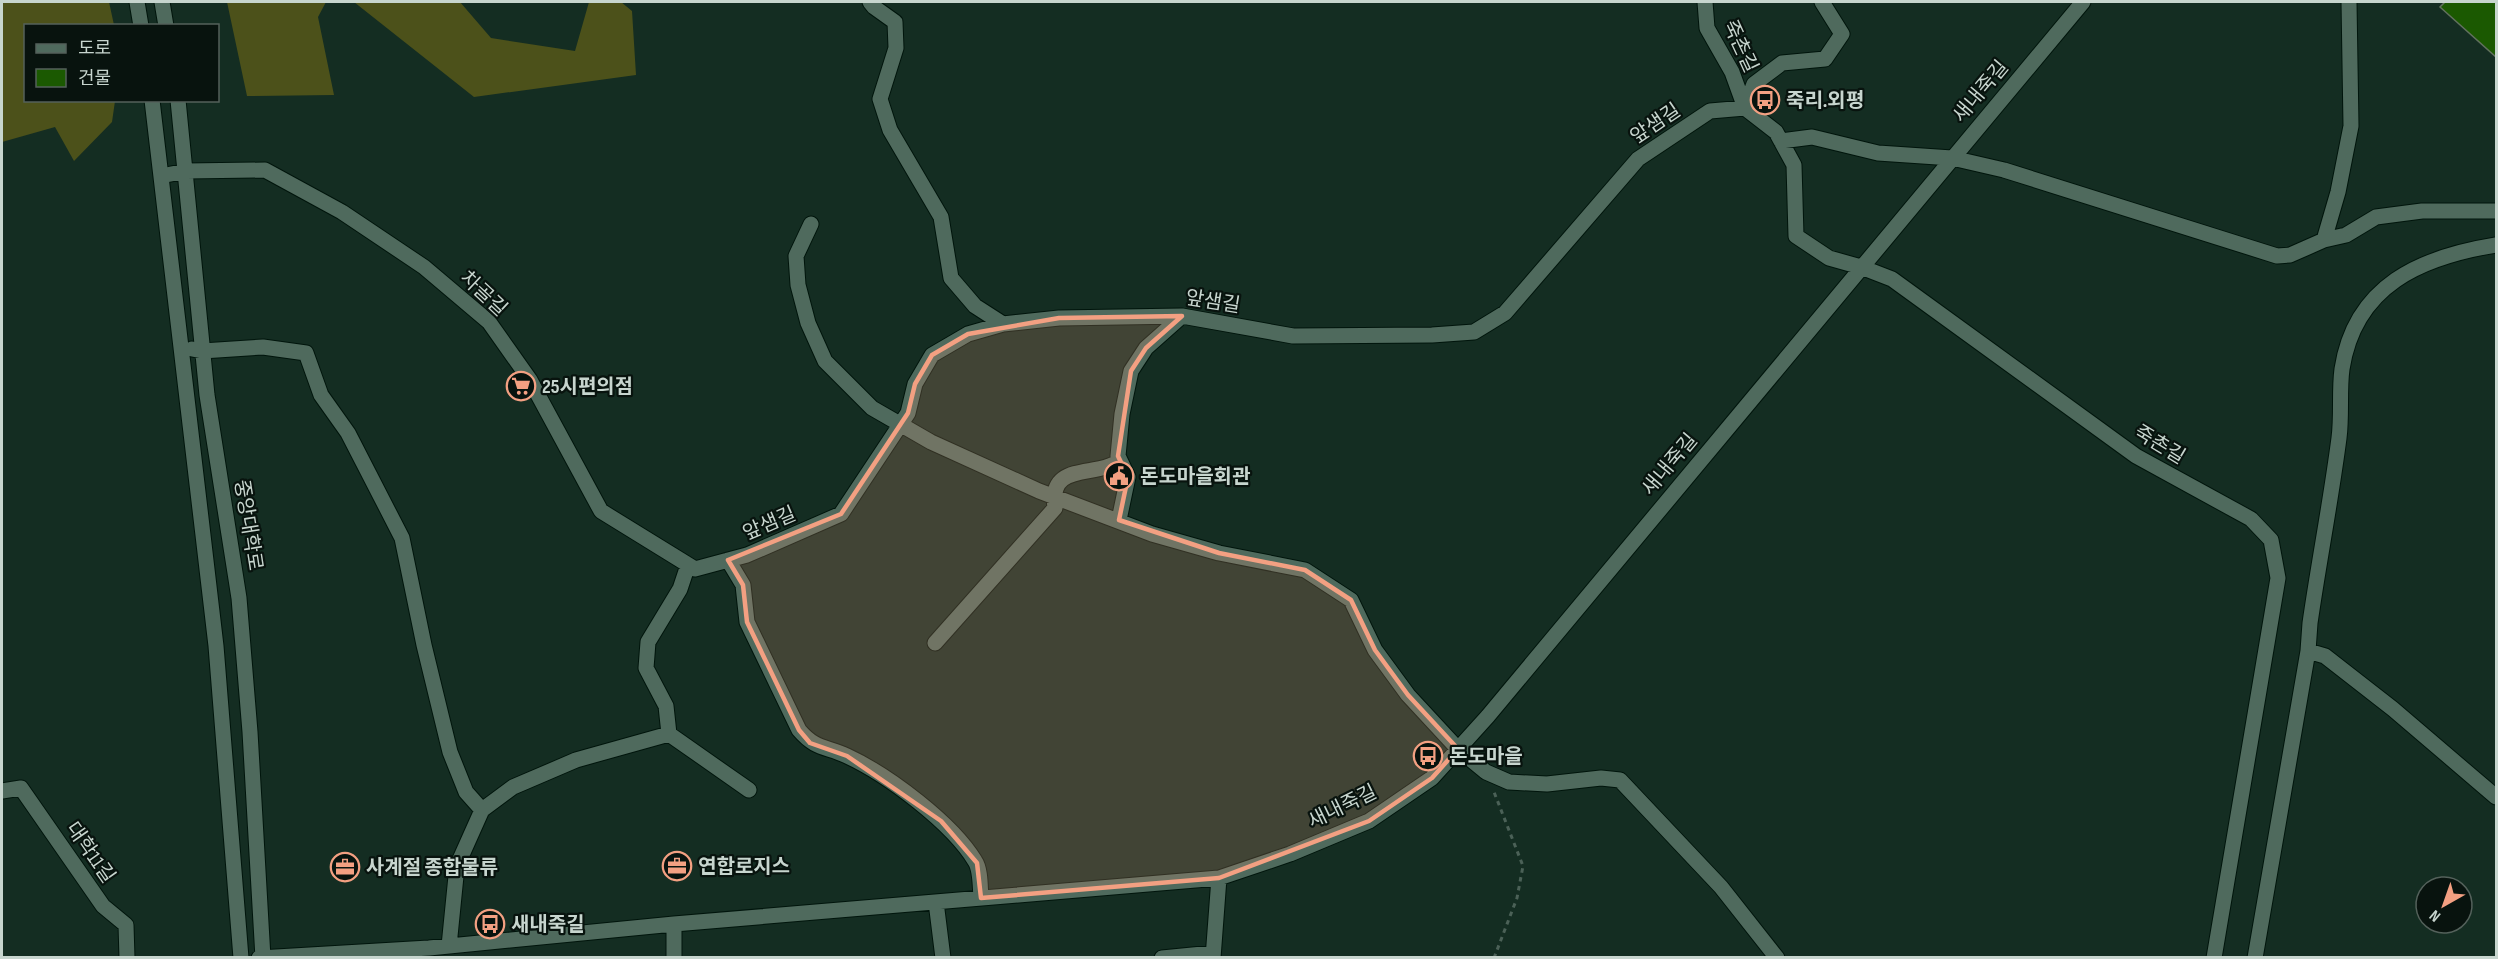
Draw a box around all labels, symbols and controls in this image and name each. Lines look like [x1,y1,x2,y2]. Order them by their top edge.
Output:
street label: 죽촌길 [1718,16,1763,77]
legend [24,24,219,102]
text: 도로 [78,38,111,59]
street label: 새내죽길 [1948,56,2014,128]
text: 건물 [78,68,111,89]
bus stop icon: 죽리.외평 [1749,84,1781,116]
place label: 죽리.외평 [1786,89,1864,113]
street label: 앞샘길 [1626,98,1685,149]
street label: 차골길 [455,266,512,321]
street label: 앞샘길 [1184,286,1242,318]
supermarket icon: 25시편의점 [505,370,537,402]
place label: 25시편의점 [542,375,633,399]
street label: 죽촌길 [2130,420,2189,469]
street label: 새내죽길 [1637,429,1703,501]
public building icon: 돈도마을회관 [1103,460,1135,492]
place label: 돈도마을회관 [1140,465,1251,489]
street label: 중앙대학로 [229,478,267,572]
street label: 앞샘길 [739,502,799,546]
bus stop icon: 돈도마을 [1412,740,1444,772]
place label: 돈도마을 [1449,745,1523,769]
street label: 새내죽길 [1304,780,1381,834]
street label: 대학11길 [61,817,120,888]
office icon: 연합로지스 [661,850,693,882]
office icon: 사계절 종합물류 [329,851,361,883]
place label: 연합로지스 [698,855,790,879]
place label: 사계절 종합물류 [366,856,498,880]
north arrow [2414,875,2474,935]
text: N [2426,905,2445,925]
bus stop icon: 새내죽길 [474,908,506,940]
place label: 새내죽길 [511,913,585,937]

